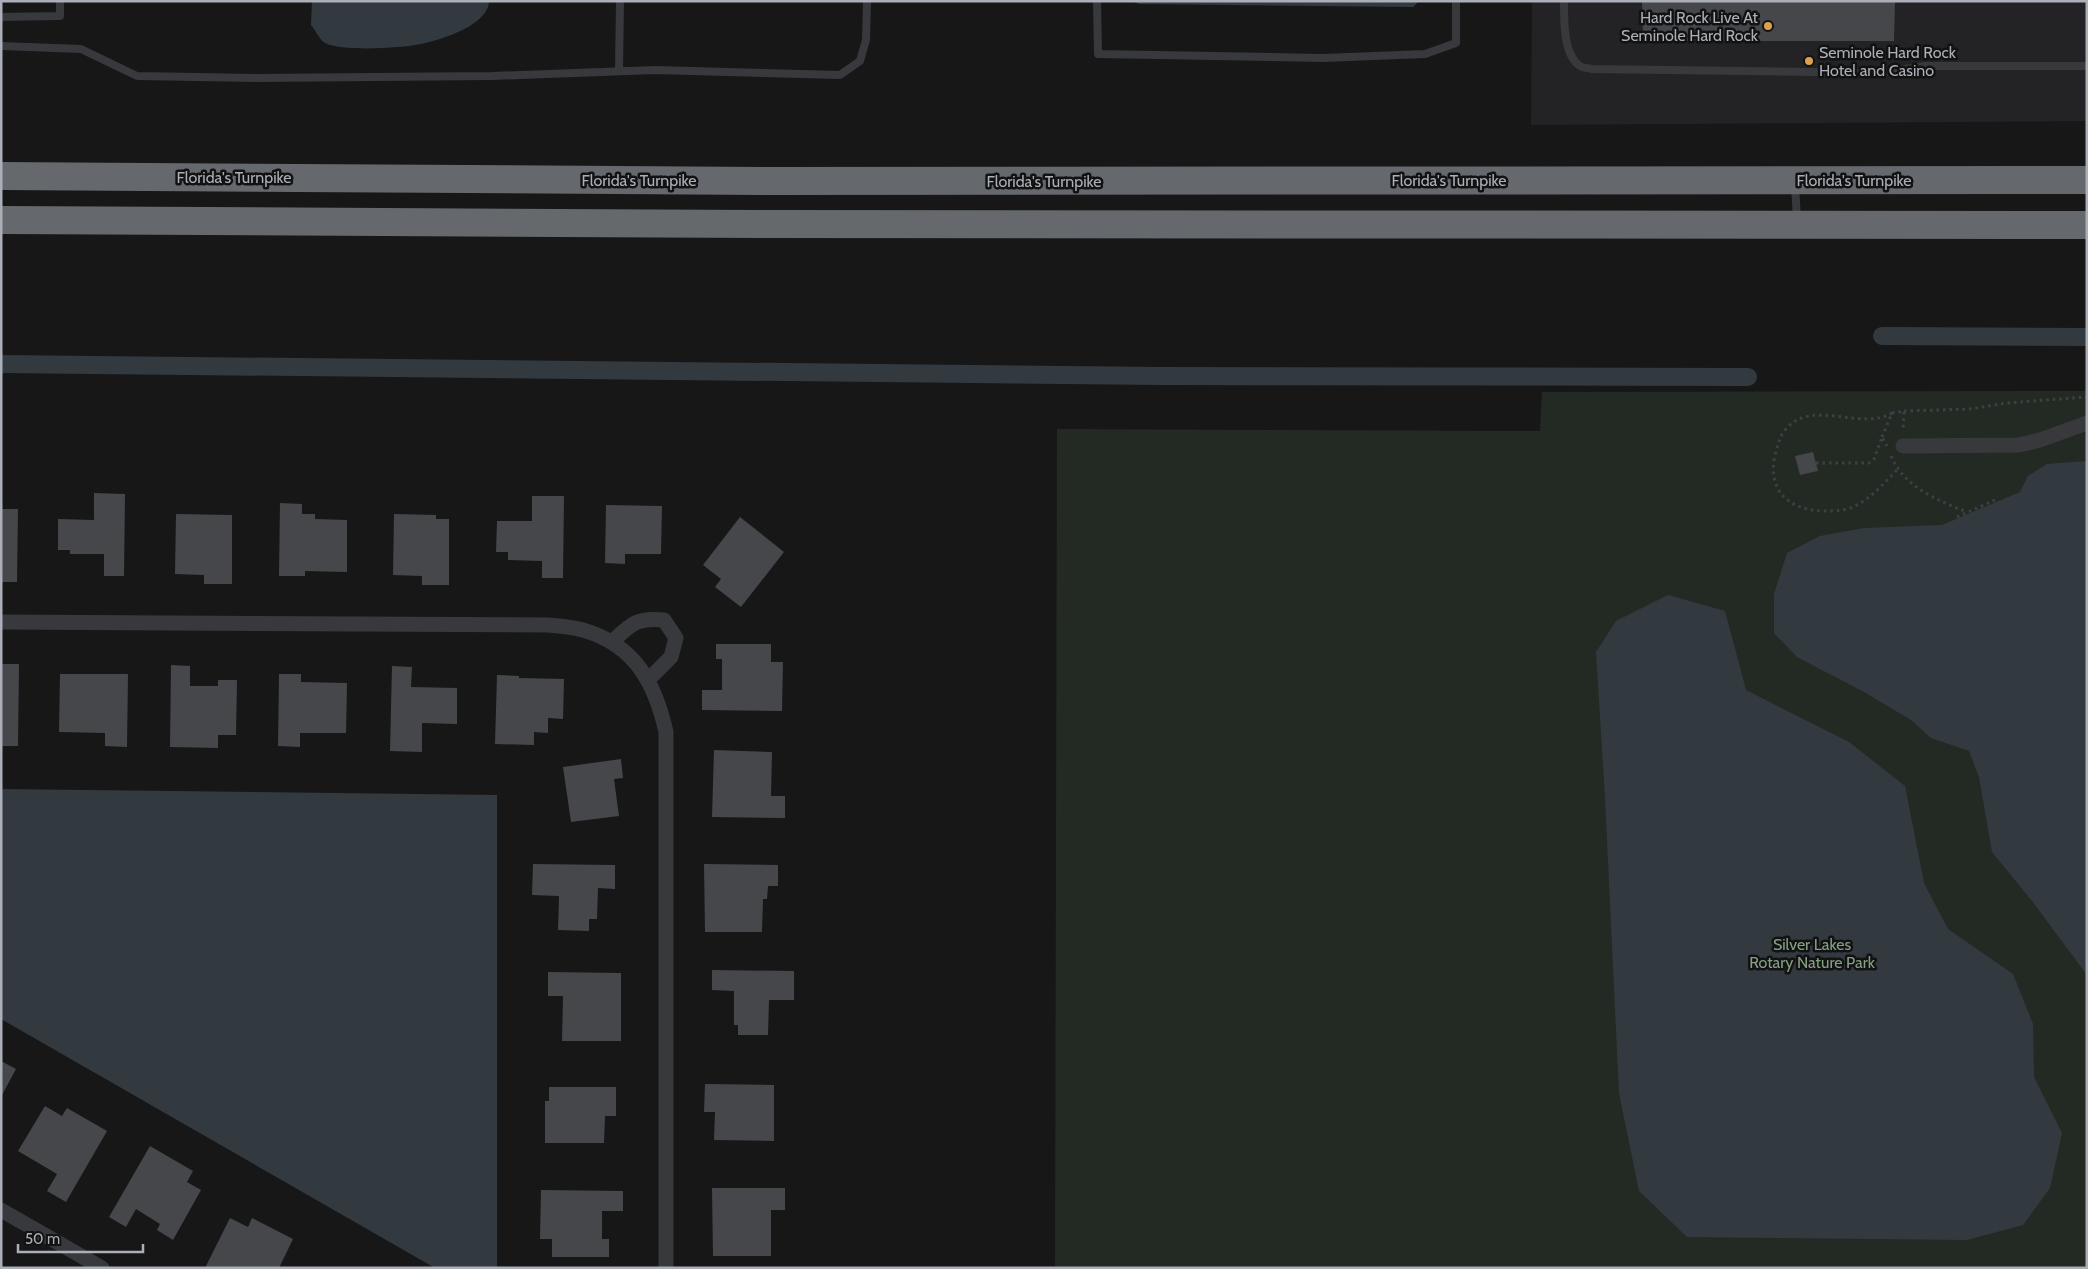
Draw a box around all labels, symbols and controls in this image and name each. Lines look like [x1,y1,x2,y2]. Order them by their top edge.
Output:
place label: Hard Rock Live At Seminole Hard Rock [1621,8,1759,45]
marker: Hard Rock Live At Seminole Hard Rock [1762,20,1774,32]
place label: Seminole Hard Rock Hotel and Casino [1819,43,1957,80]
marker: Seminole Hard Rock Hotel and Casino [1803,55,1815,67]
street label: Florida's Turnpike [176,168,292,187]
street label: Florida's Turnpike [581,171,697,190]
street label: Florida's Turnpike [1391,171,1507,190]
street label: Florida's Turnpike [1796,171,1912,190]
street label: Florida's Turnpike [986,172,1102,191]
park label: Silver Lakes Rotary Nature Park [1749,935,1876,972]
scale bar [18,1222,142,1254]
text: 50 m [25,1230,60,1248]

